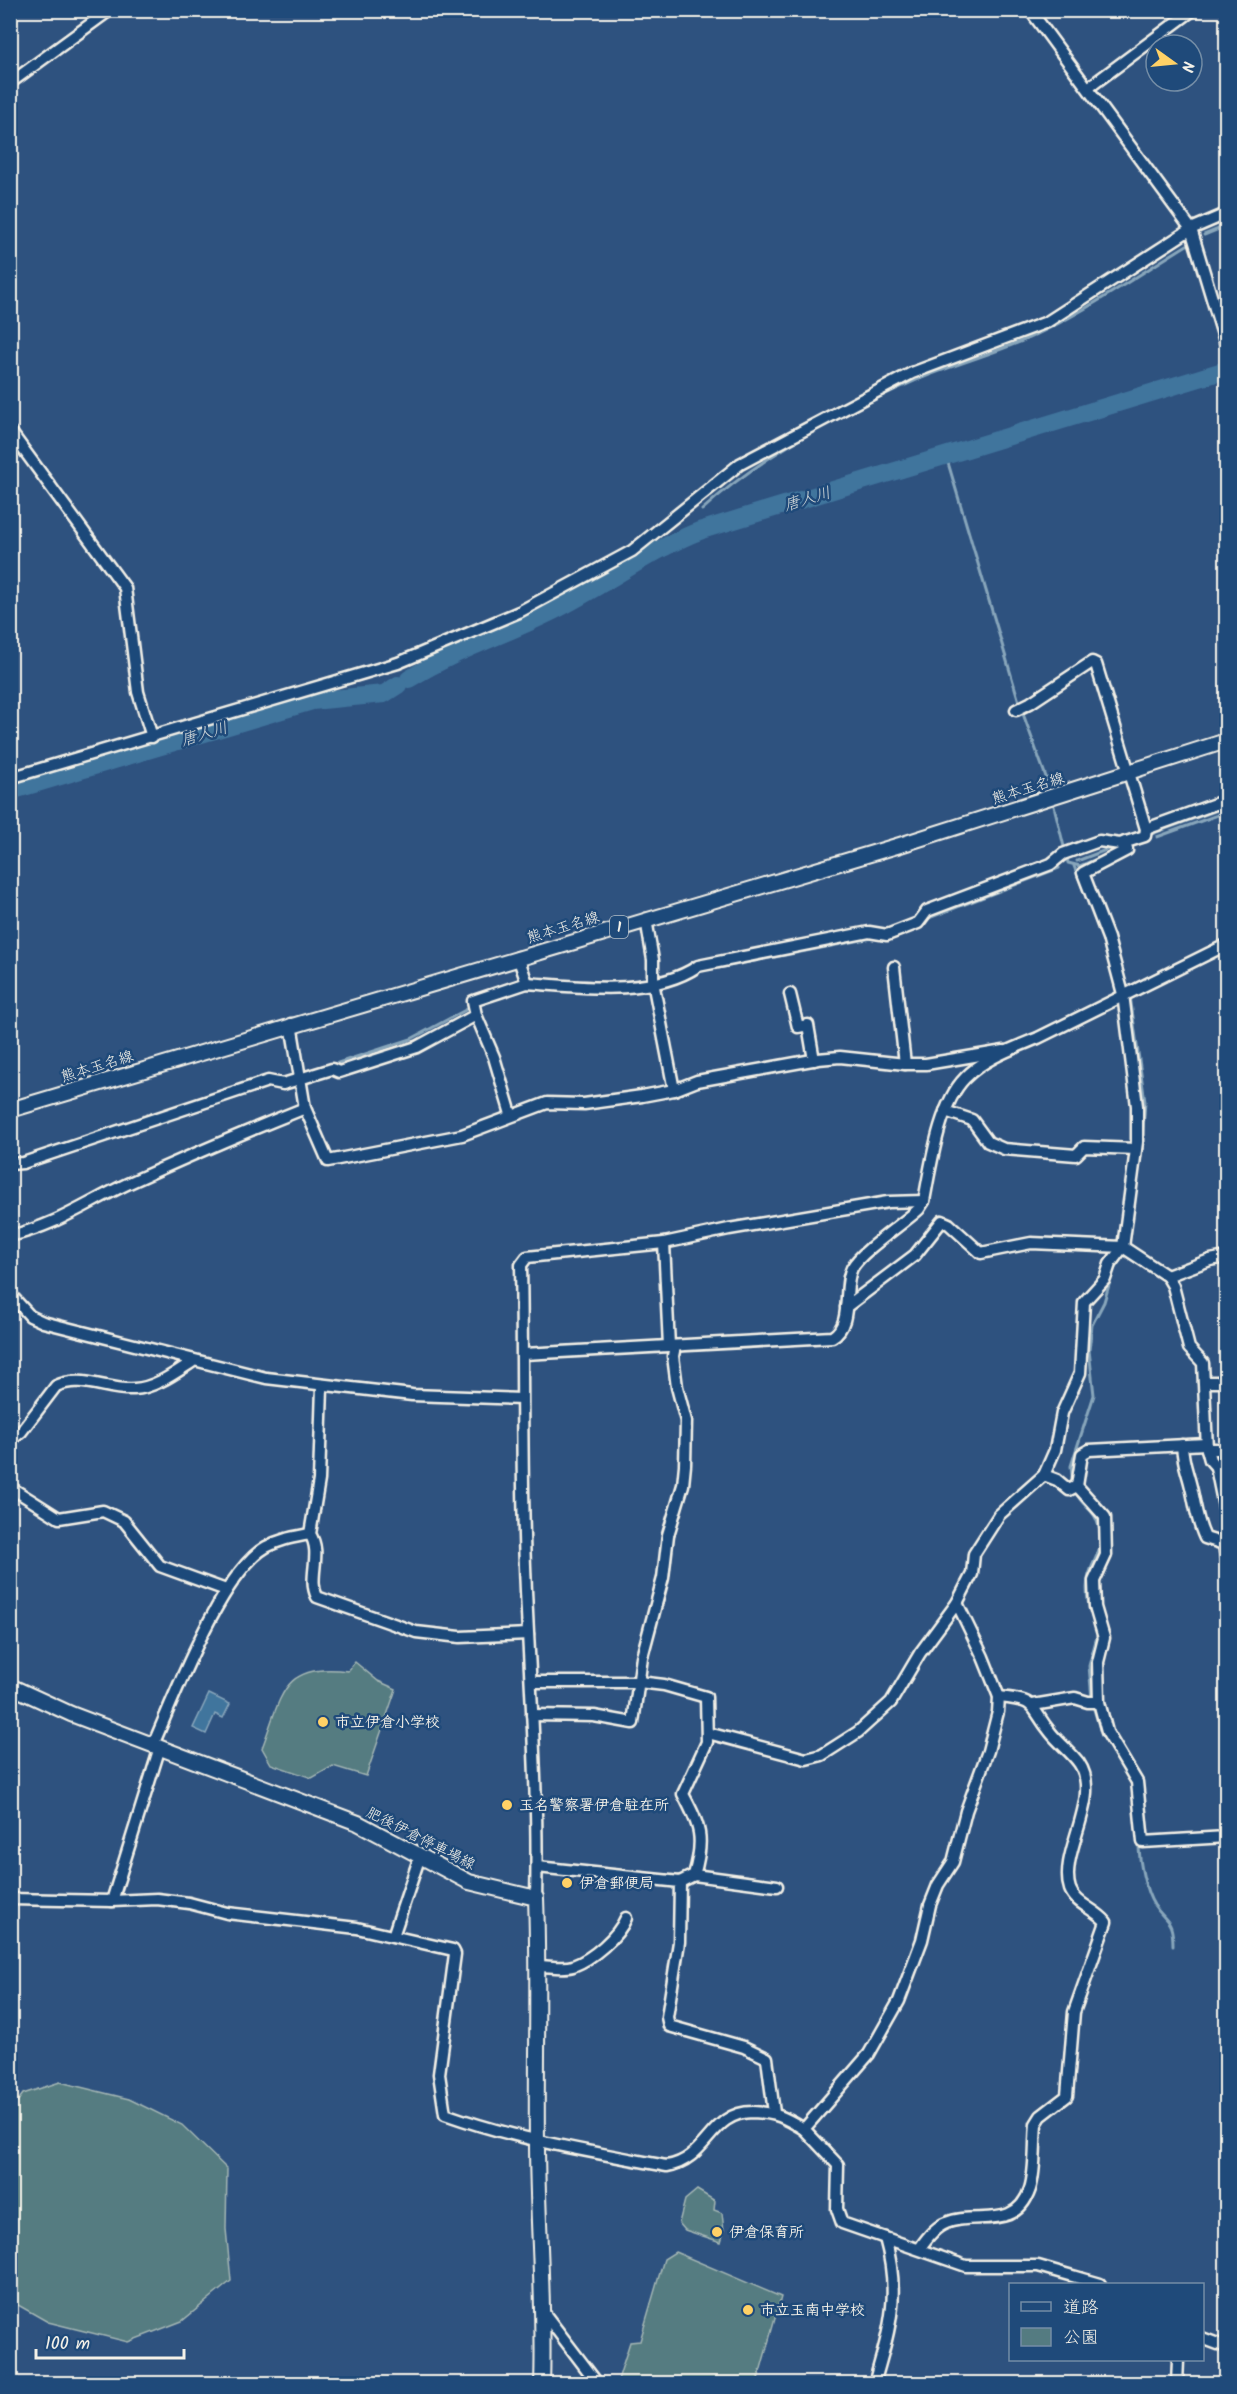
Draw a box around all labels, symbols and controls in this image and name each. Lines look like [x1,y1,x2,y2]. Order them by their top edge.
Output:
north arrow [1144,33,1204,93]
text: N [1174,58,1200,75]
water label: 唐人川 [781,480,834,518]
water label: 唐人川 [178,715,231,753]
street label: 熊本玉名線 [989,767,1068,811]
street label: 熊本玉名線 [524,906,603,950]
road number: 1 [610,916,628,938]
street label: 熊本玉名線 [58,1045,137,1089]
place label: 市立伊倉小学校 [335,1711,440,1735]
marker: 市立伊倉小学校 [316,1715,330,1729]
place label: 玉名警察署伊倉駐在所 [519,1794,669,1818]
marker: 玉名警察署伊倉駐在所 [500,1798,514,1812]
street label: 肥後伊倉停車場線 [362,1801,479,1877]
place label: 伊倉郵便局 [579,1872,654,1896]
marker: 伊倉郵便局 [560,1876,574,1890]
place label: 伊倉保育所 [729,2221,804,2245]
marker: 伊倉保育所 [710,2225,724,2239]
legend [1009,2283,1204,2361]
text: 道路 [1063,2294,1099,2323]
place label: 市立玉南中学校 [760,2299,865,2323]
marker: 市立玉南中学校 [741,2303,755,2317]
scale bar [36,2322,184,2360]
text: 公園 [1063,2324,1099,2353]
text: 100 m [45,2330,90,2359]

